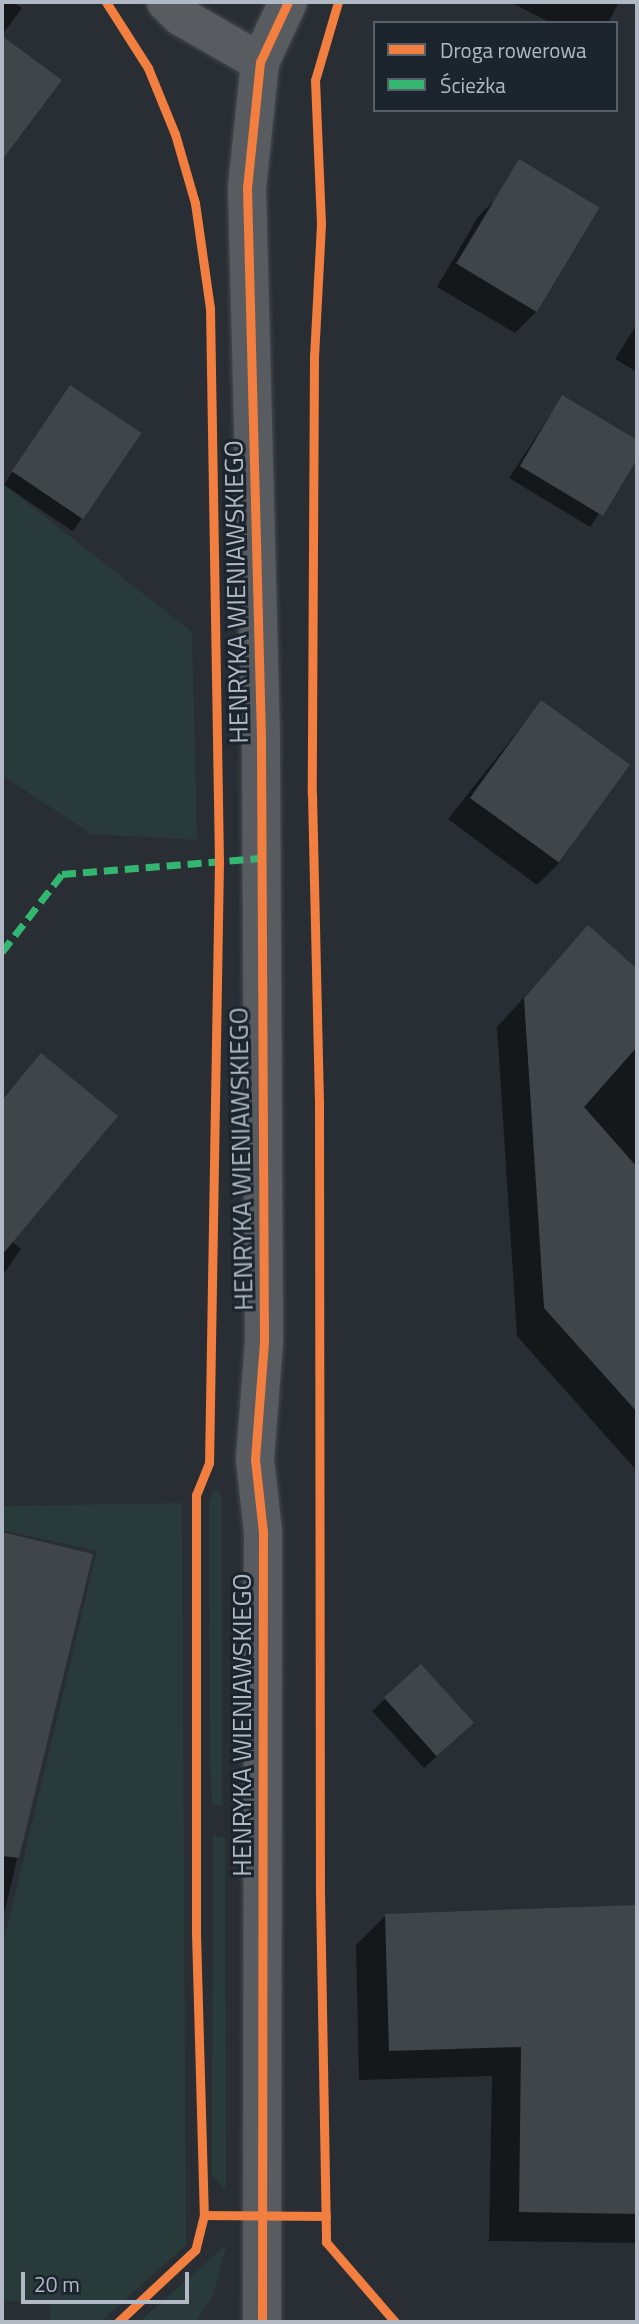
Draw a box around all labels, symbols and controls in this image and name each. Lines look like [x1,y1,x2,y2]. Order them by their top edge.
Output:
legend [373,21,618,112]
text: Droga rowerowa [440,34,587,66]
text: Ścieżka [440,69,506,101]
street label: HENRYKA WIENIAWSKIEGO [218,440,254,744]
street label: HENRYKA WIENIAWSKIEGO [223,1007,259,1311]
street label: HENRYKA WIENIAWSKIEGO [226,1573,258,1877]
scale bar [24,2258,192,2302]
text: 20 m [34,2268,80,2300]

